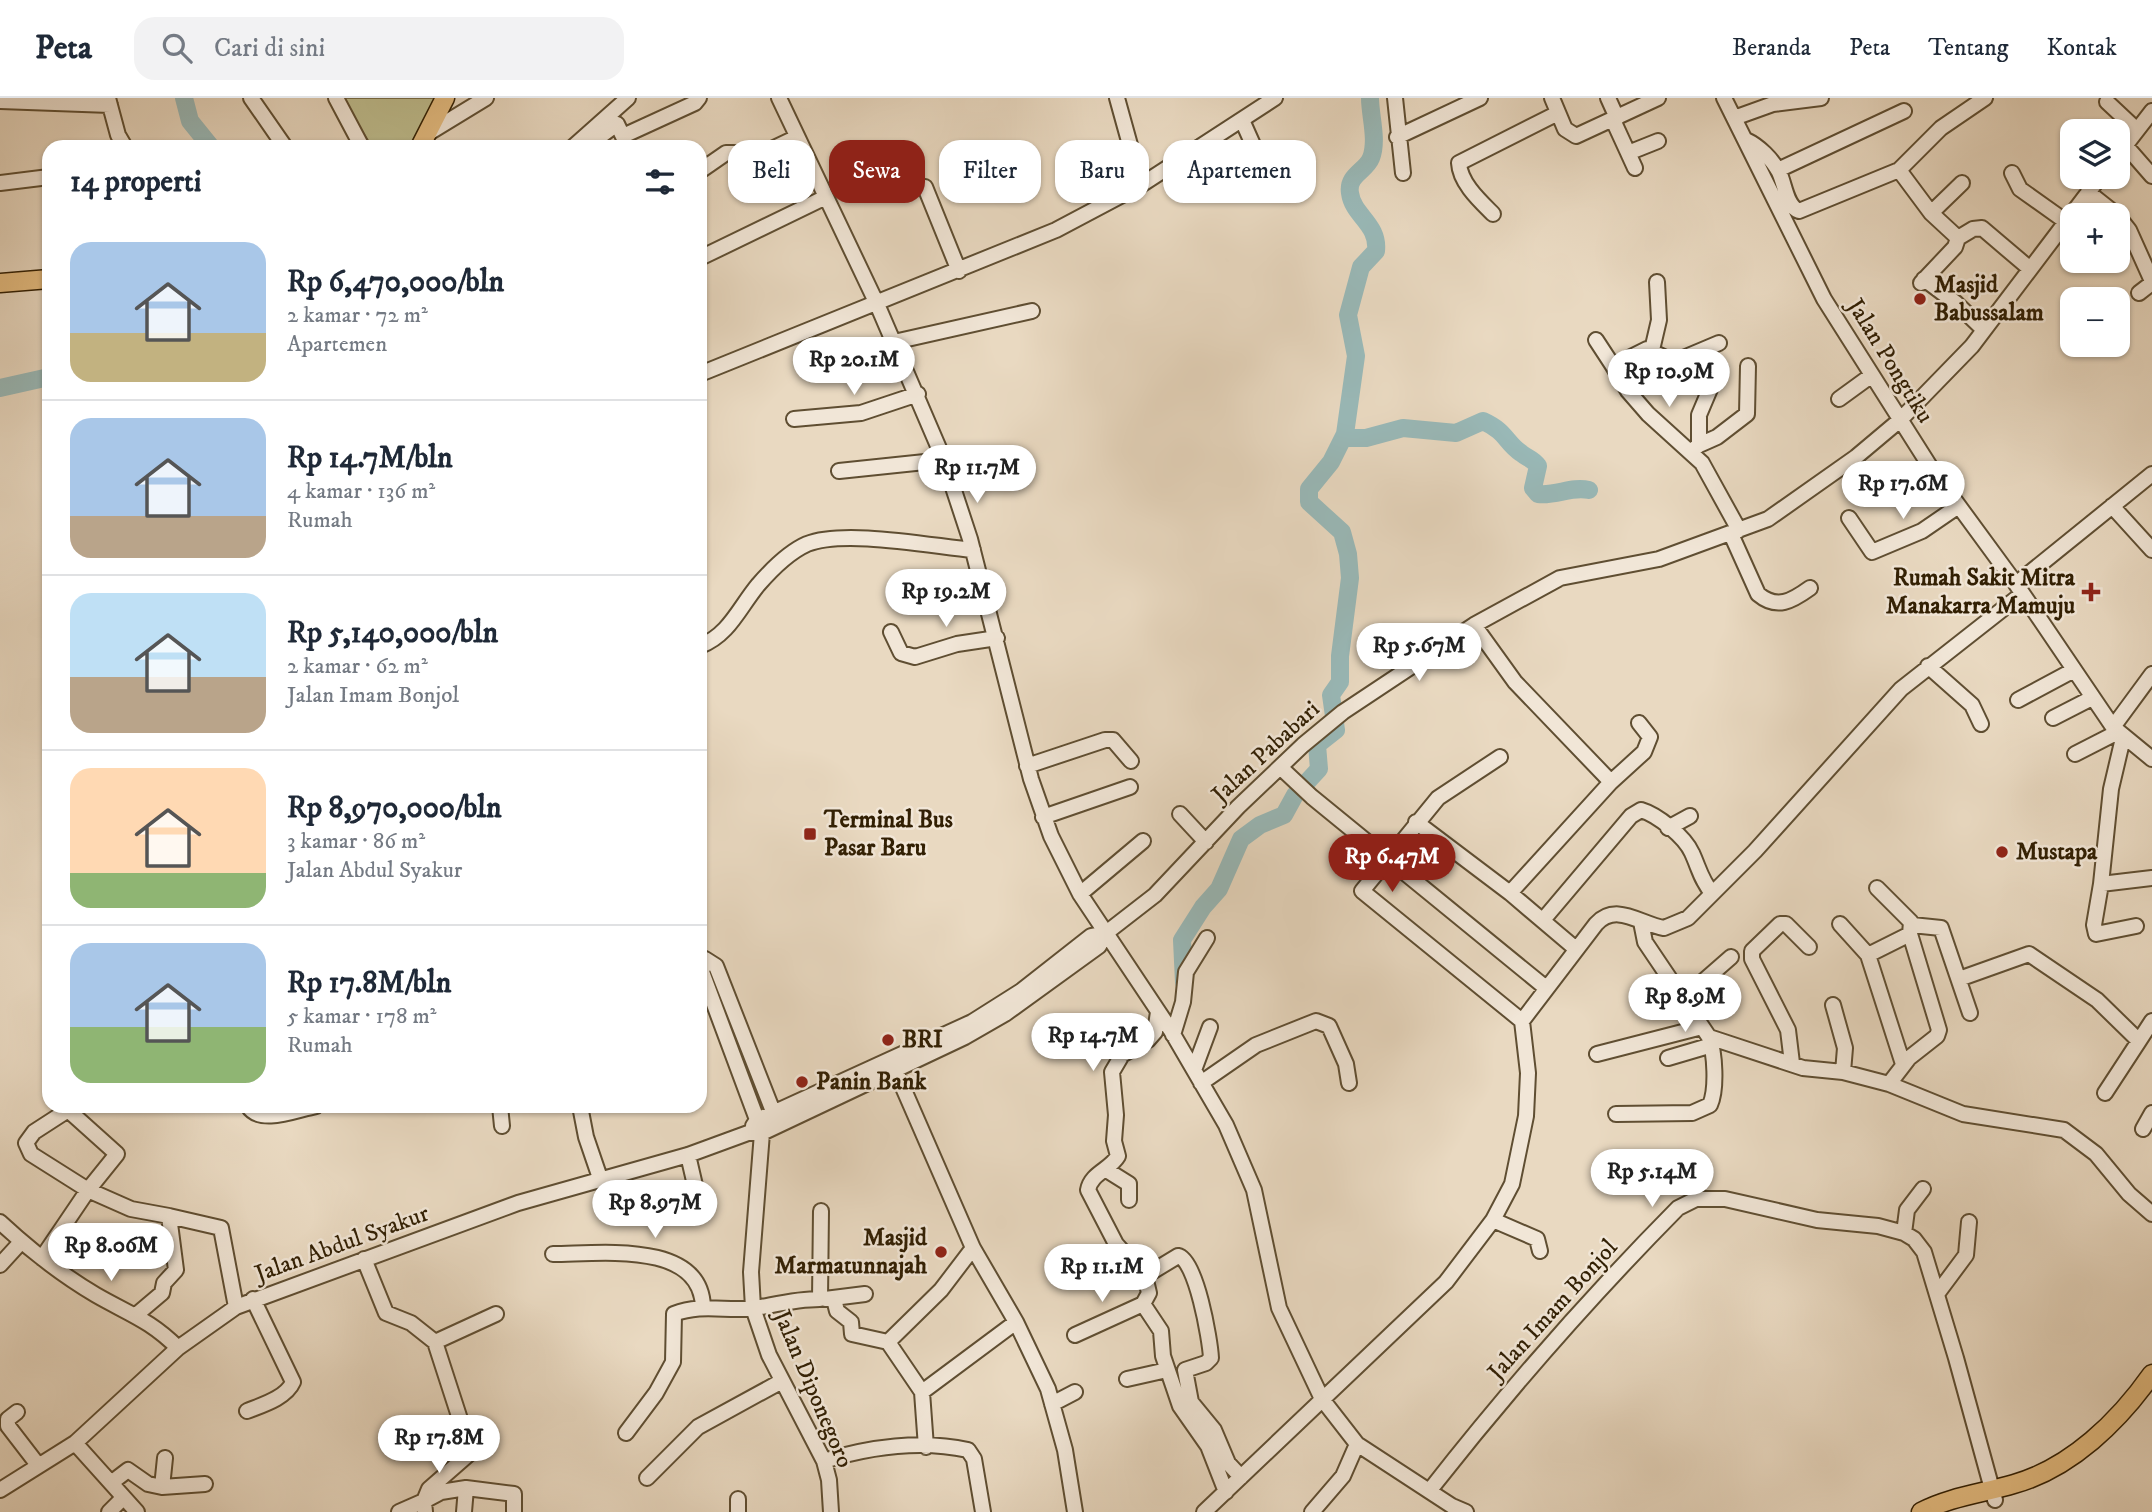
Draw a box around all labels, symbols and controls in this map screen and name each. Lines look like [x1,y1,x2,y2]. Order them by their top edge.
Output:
search box [134,17,624,80]
text: Peta [35,28,92,69]
icon: search [158,29,196,67]
text: Cari di sini [214,32,325,65]
text: Beranda [1732,33,1811,63]
text: Peta [1849,33,1890,63]
text: Tentang [1928,33,2009,63]
text: Kontak [2047,33,2117,63]
map controls [2060,119,2130,357]
button: layers [2060,119,2130,189]
chip: Beli [728,140,815,203]
chip: Sewa [829,140,925,203]
chip: Filter [939,140,1041,203]
chip: Baru [1055,140,1149,203]
chip: Apartemen [1163,140,1316,203]
icon: filters [641,163,679,201]
text: 14 properti [70,164,201,201]
button: + [2060,203,2130,273]
text: Rp 6,470,000/bln [287,264,504,301]
icon: home [126,270,210,354]
place label: Masjid Babussalam [1934,270,2044,328]
button: − [2060,287,2130,357]
marker: Masjid Babussalam [1912,291,1928,307]
street label: Jalan Pongtiku [1839,292,1940,429]
text: 2 kamar · 72 m² [287,301,428,330]
text: Apartemen [287,330,387,359]
pin: Rp 20.1M [782,338,926,397]
text: Rp 20.1M [809,345,899,374]
pin: Rp 10.9M [1597,350,1741,409]
text: Rp 10.9M [1624,357,1714,386]
text: Rp 14.7M/bln [287,440,453,477]
icon: home [126,446,210,530]
pin: Rp 11.7M [905,446,1049,505]
text: Rp 11.7M [934,453,1020,482]
pin: Rp 17.6M [1831,462,1975,521]
text: Rp 17.6M [1858,469,1948,498]
text: 4 kamar · 136 m² [287,477,435,506]
text: Rumah [287,506,353,535]
place label: Rumah Sakit Mitra Manakarra Mamuju [1886,563,2076,621]
pin: Rp 19.2M [874,570,1018,629]
text: Rp 19.2M [901,577,991,606]
marker: Rumah Sakit Mitra Manakarra Mamuju [2081,582,2101,602]
text: Rp 5,140,000/bln [287,615,498,652]
icon: home [126,621,210,705]
pin: Rp 5.67M [1347,624,1491,683]
text: Rp 5.67M [1372,631,1466,660]
text: 2 kamar · 62 m² [287,652,428,681]
text: Jalan Imam Bonjol [287,681,459,710]
street label: Jalan Pababari [1204,694,1326,811]
text: Rp 8,970,000/bln [287,790,502,827]
icon: home [126,796,210,880]
place label: Terminal Bus Pasar Baru [823,805,953,863]
marker: Terminal Bus Pasar Baru [802,826,818,842]
text: 3 kamar · 86 m² [287,827,425,856]
pin: Rp 6.47M [1320,834,1464,894]
place label: Mustapa [2016,837,2098,867]
text: Rp 6.47M [1344,842,1440,871]
marker: Mustapa [1994,844,2010,860]
text: Jalan Abdul Syakur [287,856,462,885]
text: Rp 17.8M/bln [287,965,451,1002]
icon: home [126,971,210,1055]
pin: Rp 8.9M [1620,974,1750,1034]
text: Rp 8.9M [1644,982,1726,1011]
text: 5 kamar · 178 m² [287,1002,437,1031]
pin: Rp 14.7M [1021,1014,1165,1073]
text: Rp 14.7M [1047,1021,1139,1050]
place label: BRI [902,1025,943,1055]
text: Rumah [287,1031,353,1060]
marker: BRI [880,1032,896,1048]
place label: Panin Bank [816,1067,927,1097]
marker: Panin Bank [794,1074,810,1090]
pin: Rp 5.14M [1580,1150,1724,1209]
text: Rp 5.14M [1607,1157,1697,1186]
pin: Rp 8.97M [583,1180,727,1240]
text: Rp 8.97M [608,1188,702,1217]
street label: Jalan Abdul Syakur [249,1199,433,1290]
place label: Masjid Marmatunnajah [775,1223,928,1281]
pin: Rp 8.06M [39,1224,183,1283]
text: Rp 8.06M [64,1231,158,1260]
street label: Jalan Imam Bonjol [1480,1233,1625,1388]
marker: Masjid Marmatunnajah [933,1244,949,1260]
pin: Rp 11.1M [1030,1244,1174,1304]
text: Rp 11.1M [1060,1252,1144,1281]
street label: Jalan Diponegoro [766,1304,860,1472]
pin: Rp 17.8M [367,1416,511,1475]
text: Rp 17.8M [394,1423,484,1452]

